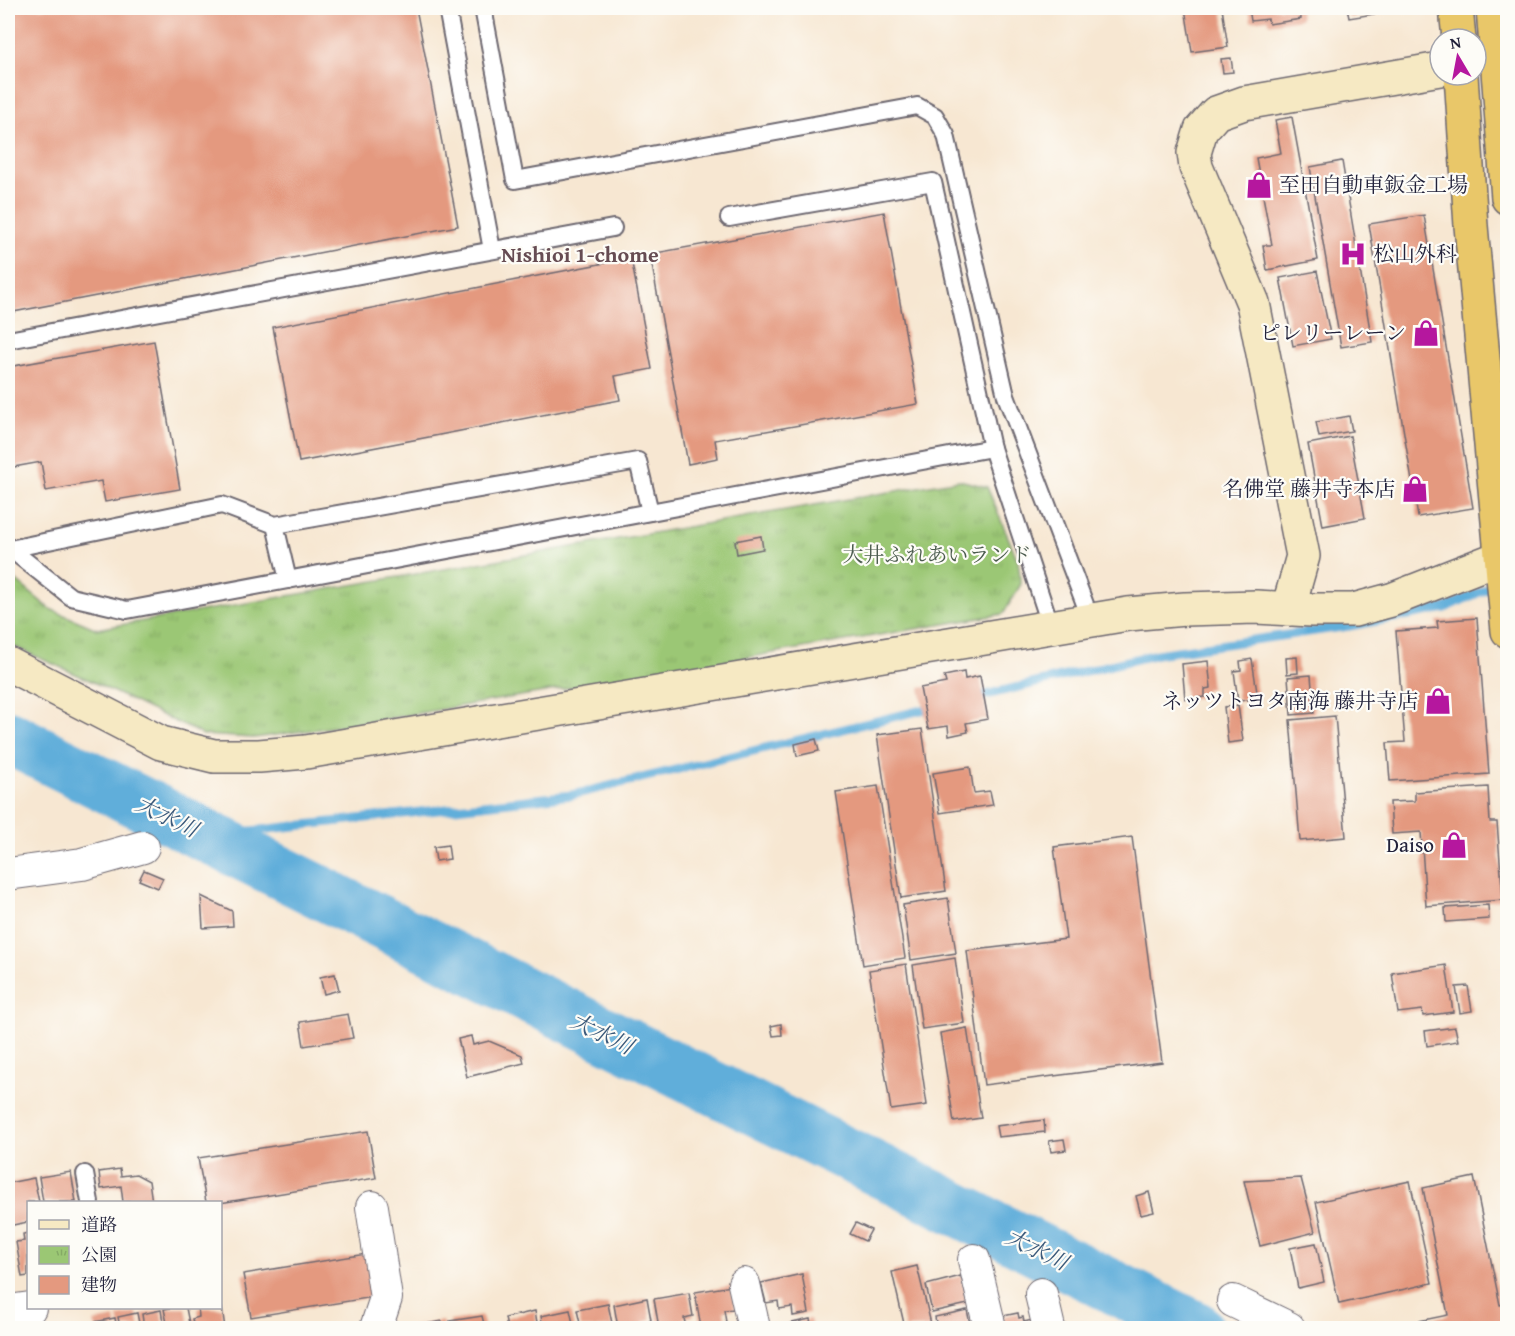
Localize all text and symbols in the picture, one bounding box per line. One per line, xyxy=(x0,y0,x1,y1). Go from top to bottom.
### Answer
north arrow xyxy=(1428,27,1488,87)
text: N xyxy=(1448,29,1463,55)
place label: 至田自動車鈑金工場 xyxy=(1279,169,1468,200)
shop icon: 至田自動車鈑金工場 xyxy=(1244,170,1274,200)
district label: Nishioi 1-chome xyxy=(501,238,659,270)
place label: 松山外科 xyxy=(1373,238,1457,269)
hospital icon: 松山外科 xyxy=(1338,239,1368,269)
place label: ピレリーレーン xyxy=(1260,317,1406,348)
shop icon: ピレリーレーン xyxy=(1411,318,1441,348)
place label: 名佛堂 藤井寺本店 xyxy=(1222,473,1395,504)
shop icon: 名佛堂 藤井寺本店 xyxy=(1400,474,1430,504)
park label: 大井ふれあいランド xyxy=(843,539,1032,570)
place label: ネッツトヨタ南海 藤井寺店 xyxy=(1161,685,1418,716)
shop icon: ネッツトヨタ南海 藤井寺店 xyxy=(1423,686,1453,716)
water label: 大水川 xyxy=(130,787,205,846)
place label: Daiso xyxy=(1386,829,1434,860)
shop icon: Daiso xyxy=(1439,830,1469,860)
water label: 大水川 xyxy=(565,1004,640,1063)
legend xyxy=(27,1201,222,1309)
text: 道路 xyxy=(81,1211,117,1238)
water label: 大水川 xyxy=(1000,1220,1075,1279)
text: 公園 xyxy=(81,1241,117,1268)
text: 建物 xyxy=(81,1271,117,1298)

